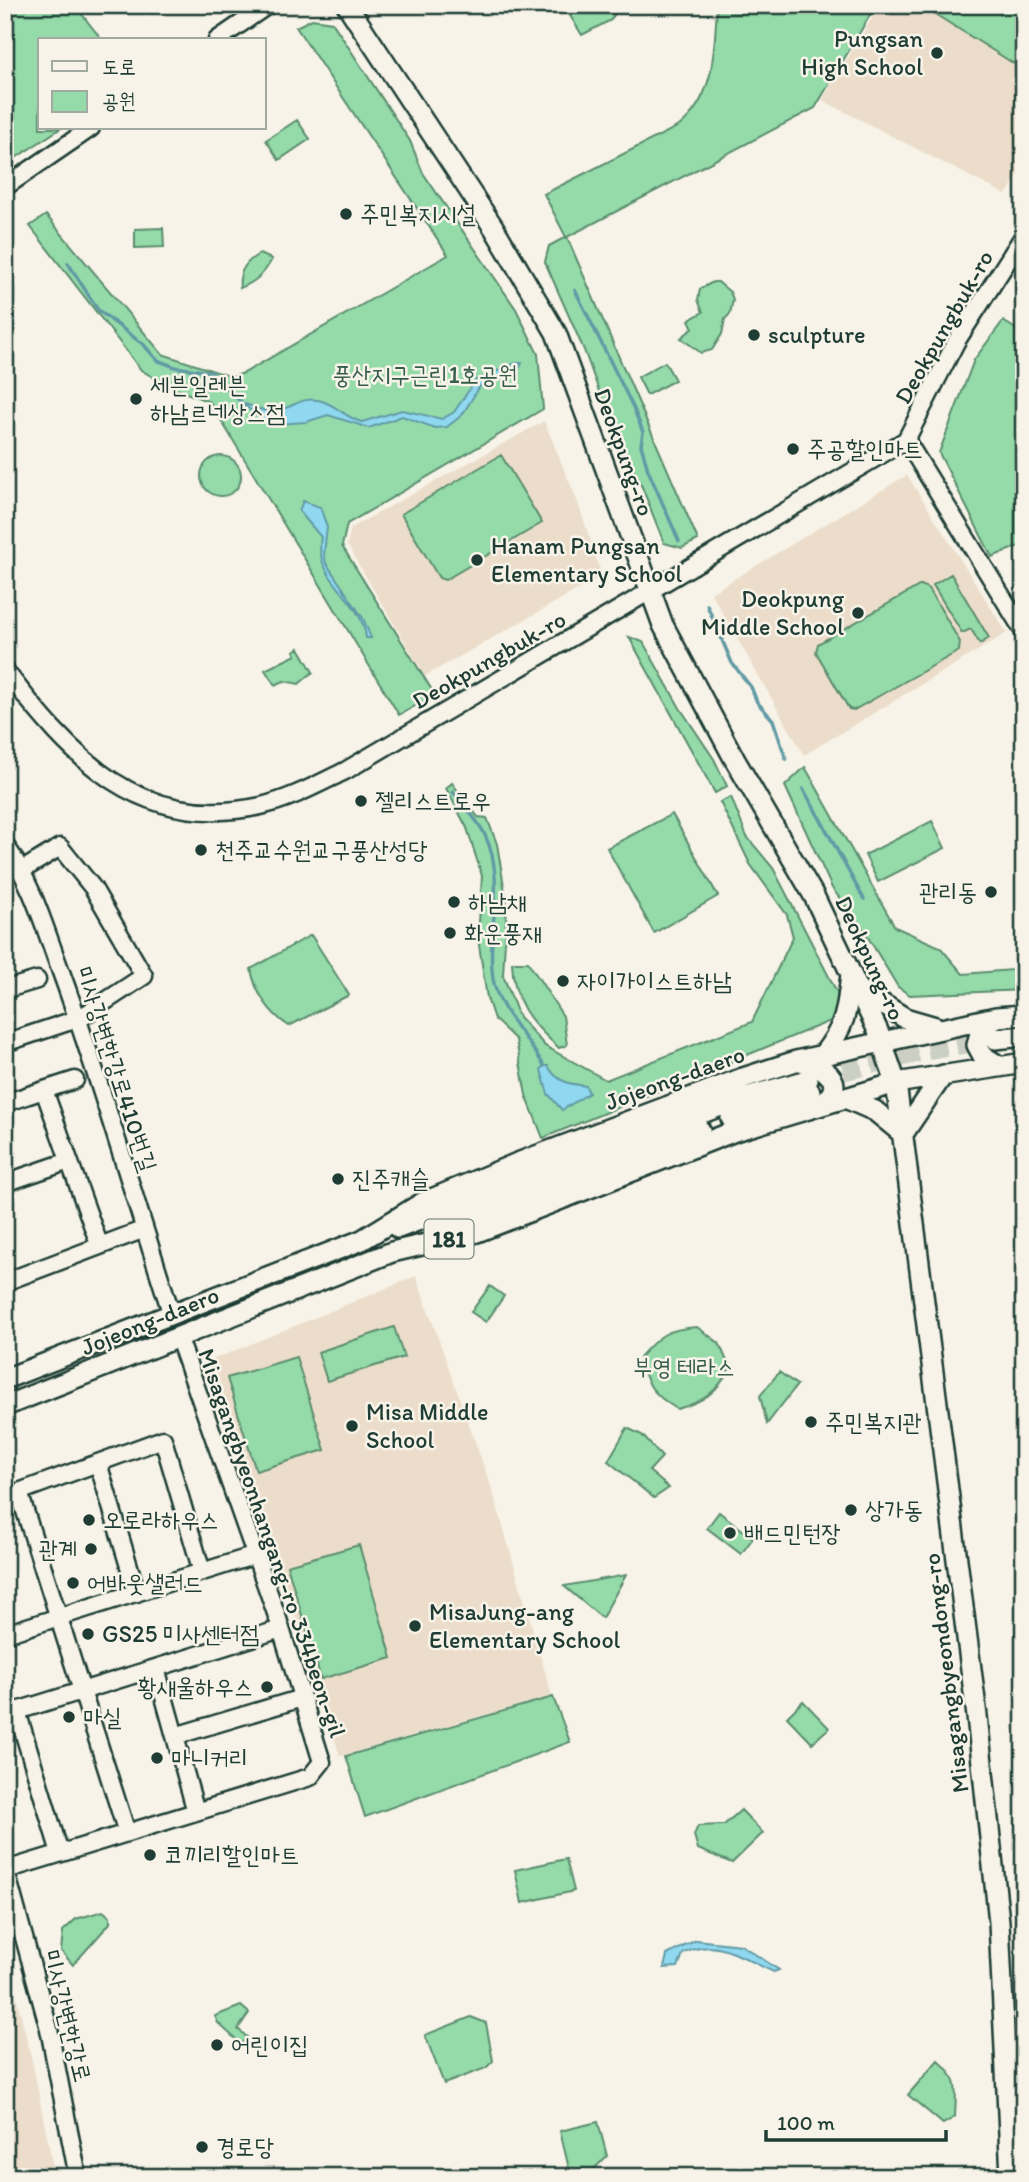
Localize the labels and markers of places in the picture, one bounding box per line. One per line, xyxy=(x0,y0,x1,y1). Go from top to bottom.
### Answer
place label: Pungsan High School xyxy=(801,24,923,81)
marker: Pungsan High School xyxy=(929,45,945,61)
place label: 주민복지시설 xyxy=(360,199,476,228)
marker: 주민복지시설 xyxy=(338,206,354,222)
place label: sculpture xyxy=(768,320,866,349)
marker: sculpture xyxy=(746,327,762,343)
place label: 세븐일레븐 하남르네상스점 xyxy=(150,370,285,427)
marker: 세븐일레븐 하남르네상스점 xyxy=(128,391,144,407)
place label: 주공할인마트 xyxy=(807,434,923,463)
marker: 주공할인마트 xyxy=(785,441,801,457)
place label: Hanam Pungsan Elementary School xyxy=(491,531,683,588)
marker: Hanam Pungsan Elementary School xyxy=(469,552,485,568)
place label: Deokpung Middle School xyxy=(701,584,845,641)
marker: Deokpung Middle School xyxy=(850,605,866,621)
place label: 젤리스트로우 xyxy=(375,786,491,815)
marker: 젤리스트로우 xyxy=(353,793,369,809)
place label: 천주교수원교구풍산성당 xyxy=(215,835,427,864)
marker: 천주교수원교구풍산성당 xyxy=(193,842,209,858)
place label: 관리동 xyxy=(919,877,977,906)
marker: 관리동 xyxy=(983,884,999,900)
place label: 하남채 xyxy=(468,887,526,916)
marker: 하남채 xyxy=(446,894,462,910)
place label: 화운풍재 xyxy=(464,918,541,947)
marker: 화운풍재 xyxy=(442,925,458,941)
place label: 자이가이스트하남 xyxy=(577,966,732,995)
marker: 자이가이스트하남 xyxy=(555,973,571,989)
place label: 진주캐슬 xyxy=(352,1164,429,1193)
marker: 진주캐슬 xyxy=(330,1171,346,1187)
place label: Misa Middle School xyxy=(366,1397,489,1454)
place label: 주민복지관 xyxy=(825,1407,922,1436)
marker: 주민복지관 xyxy=(803,1414,819,1430)
marker: Misa Middle School xyxy=(344,1418,360,1434)
place label: 상가동 xyxy=(865,1495,923,1524)
marker: 상가동 xyxy=(843,1502,859,1518)
place label: 오로라하우스 xyxy=(103,1505,219,1534)
marker: 오로라하우스 xyxy=(81,1512,97,1528)
place label: 배드민턴장 xyxy=(744,1518,841,1547)
marker: 배드민턴장 xyxy=(722,1525,738,1541)
place label: 관계 xyxy=(38,1534,77,1563)
marker: 관계 xyxy=(83,1541,99,1557)
place label: 어바웃샐러드 xyxy=(87,1568,203,1597)
marker: 어바웃샐러드 xyxy=(65,1575,81,1591)
place label: MisaJung-ang Elementary School xyxy=(429,1597,621,1654)
marker: MisaJung-ang Elementary School xyxy=(407,1618,423,1634)
place label: GS25 미사센터점 xyxy=(102,1619,259,1648)
marker: GS25 미사센터점 xyxy=(80,1626,96,1642)
place label: 황새울하우스 xyxy=(137,1672,253,1701)
marker: 황새울하우스 xyxy=(259,1679,275,1695)
place label: 마실 xyxy=(83,1702,122,1731)
marker: 마실 xyxy=(61,1709,77,1725)
place label: 마니커리 xyxy=(171,1743,248,1772)
marker: 마니커리 xyxy=(149,1750,165,1766)
place label: 코끼리할인마트 xyxy=(164,1840,299,1869)
marker: 코끼리할인마트 xyxy=(142,1847,158,1863)
place label: 어린이집 xyxy=(231,2030,308,2059)
marker: 어린이집 xyxy=(209,2037,225,2053)
place label: 경로당 xyxy=(216,2132,274,2161)
marker: 경로당 xyxy=(194,2139,210,2155)

